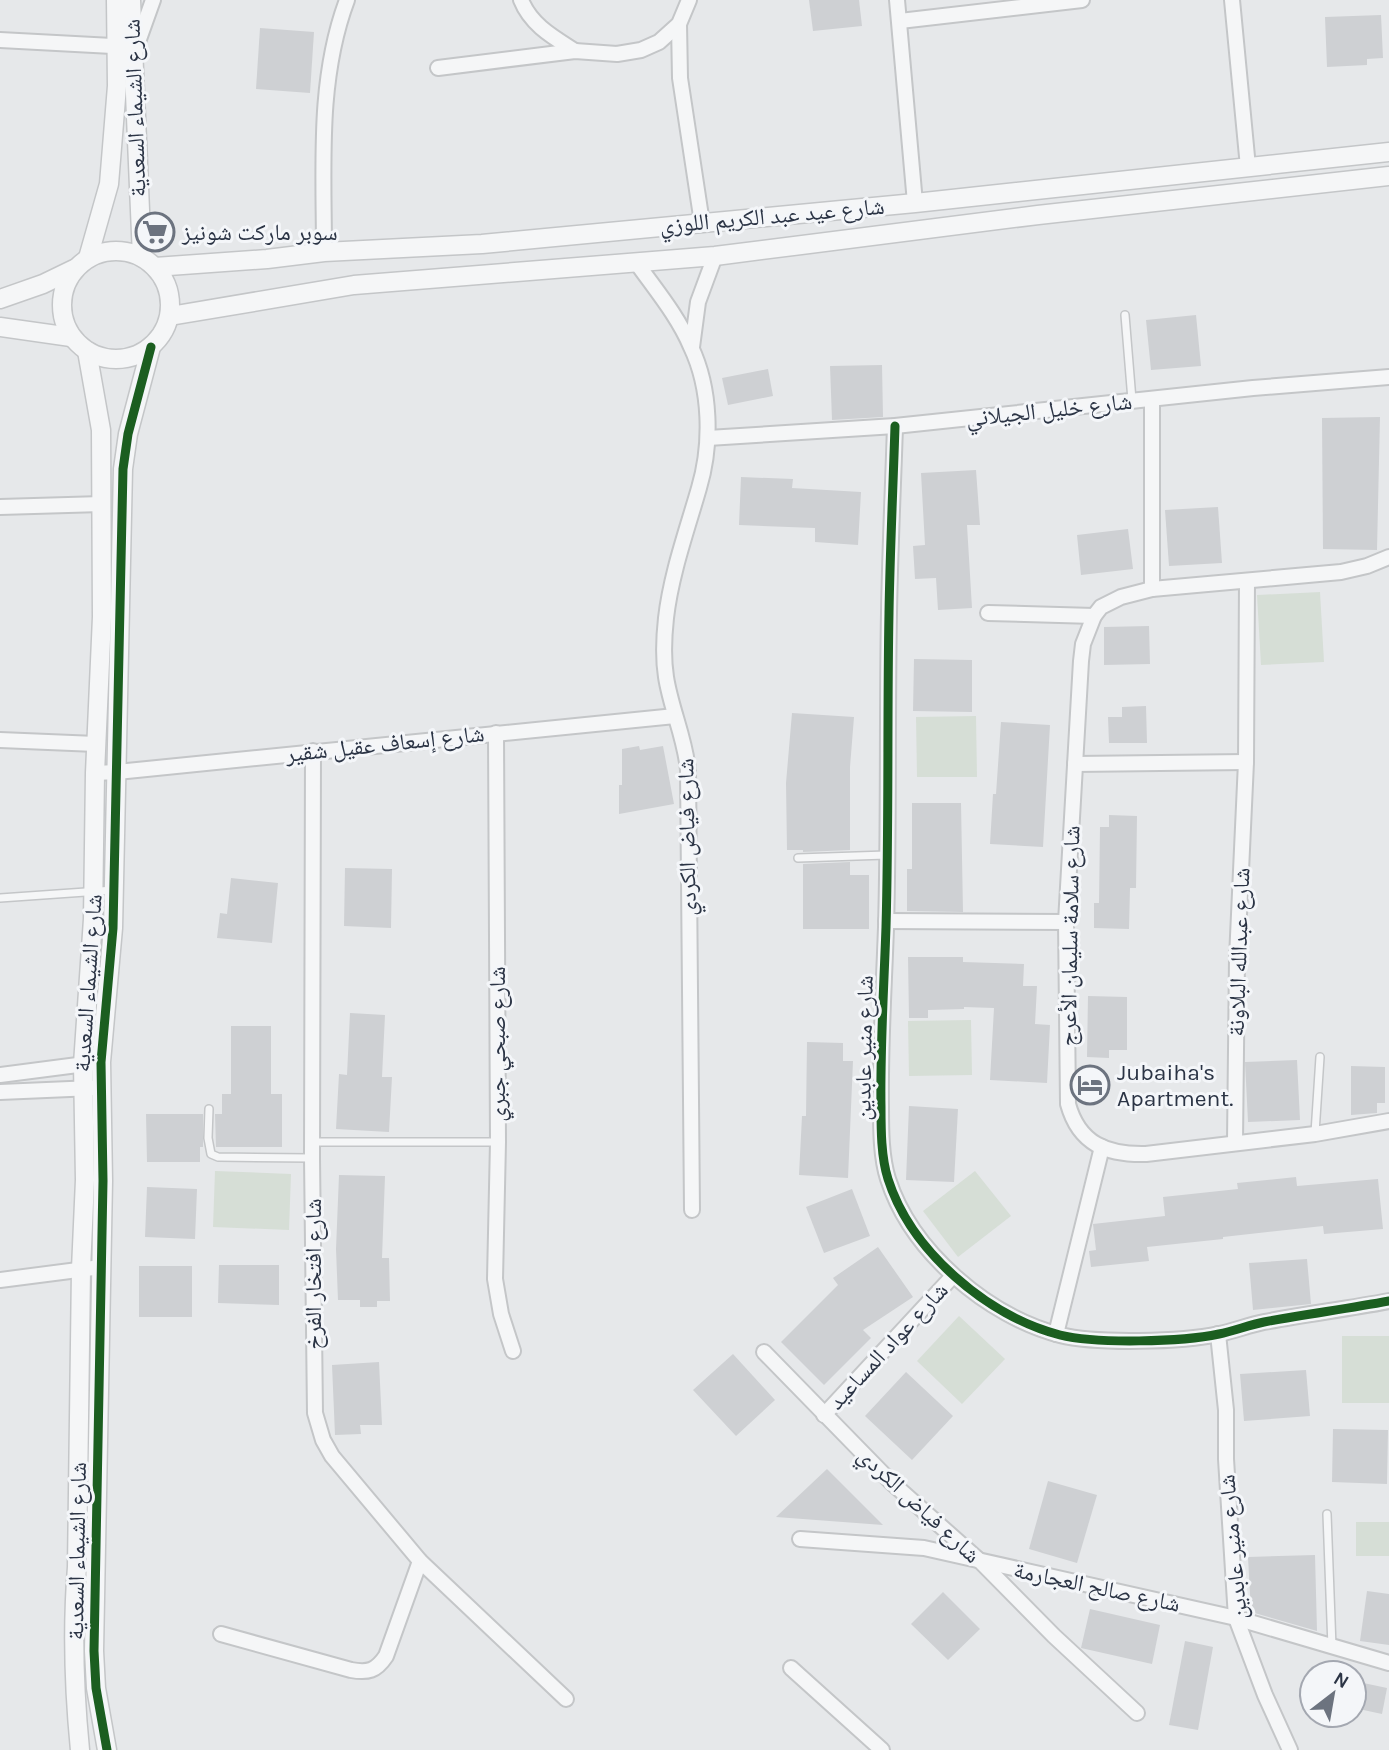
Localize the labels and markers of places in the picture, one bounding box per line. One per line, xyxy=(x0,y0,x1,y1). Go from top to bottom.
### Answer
supermarket icon: سوبر ماركت شونيز xyxy=(134,211,176,253)
place label: سوبر ماركت شونيز xyxy=(181,219,338,246)
place label: Jubaiha's Apartment. xyxy=(1117,1059,1233,1112)
hotel icon: Jubaiha's Apartment. xyxy=(1069,1064,1111,1106)

